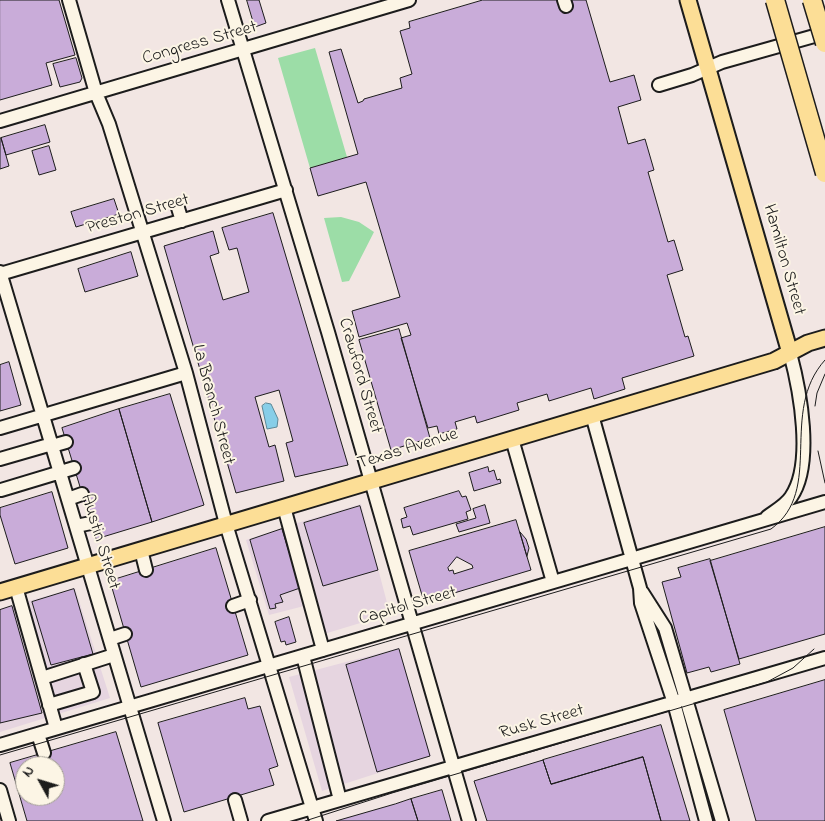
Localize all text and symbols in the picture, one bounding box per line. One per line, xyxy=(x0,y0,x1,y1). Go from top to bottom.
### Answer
street label: Congress Street xyxy=(140,17,260,71)
street label: Preston Street xyxy=(84,190,192,240)
street label: Hamilton Street xyxy=(757,202,809,318)
street label: Crawford Street xyxy=(332,316,386,436)
street label: La Branch Street xyxy=(186,343,238,467)
street label: Texas Avenue xyxy=(355,425,461,475)
street label: Austin Street xyxy=(74,492,124,592)
street label: Capitol Street xyxy=(357,583,459,631)
street label: Rusk Street xyxy=(497,701,587,745)
north arrow xyxy=(15,756,65,806)
text: N xyxy=(18,762,40,782)

